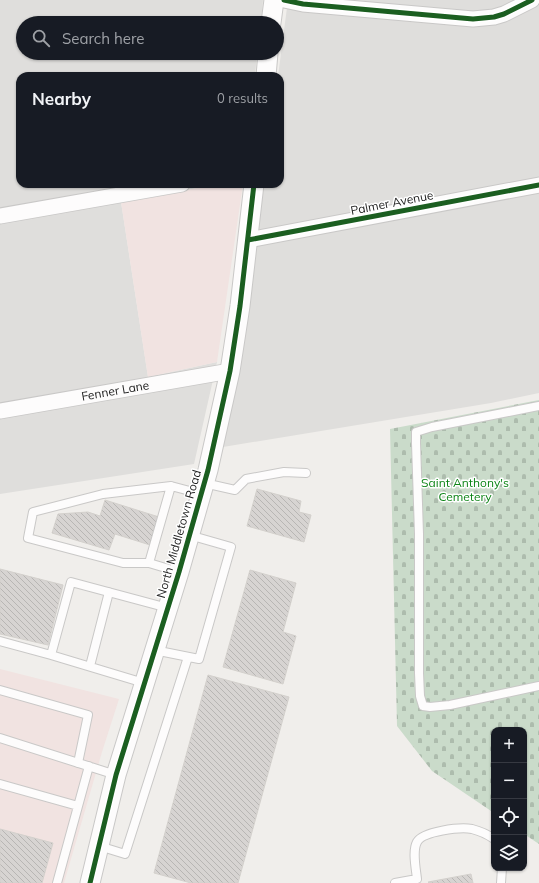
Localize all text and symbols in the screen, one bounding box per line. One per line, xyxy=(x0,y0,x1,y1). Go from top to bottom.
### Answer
search box xyxy=(16,16,284,60)
icon: search xyxy=(30,27,52,49)
text: Search here xyxy=(62,29,144,48)
text: Nearby xyxy=(32,88,91,109)
text: 0 results xyxy=(217,90,268,106)
street label: Palmer Avenue xyxy=(349,187,435,218)
street label: Fenner Lane xyxy=(80,377,150,404)
street label: North Middletown Road xyxy=(153,468,204,600)
park label: Saint Anthony's Cemetery xyxy=(421,475,509,504)
map controls xyxy=(491,727,527,871)
button: + xyxy=(491,727,527,763)
button: − xyxy=(491,763,527,799)
button: locate xyxy=(491,799,527,835)
button: layers xyxy=(491,835,527,871)

